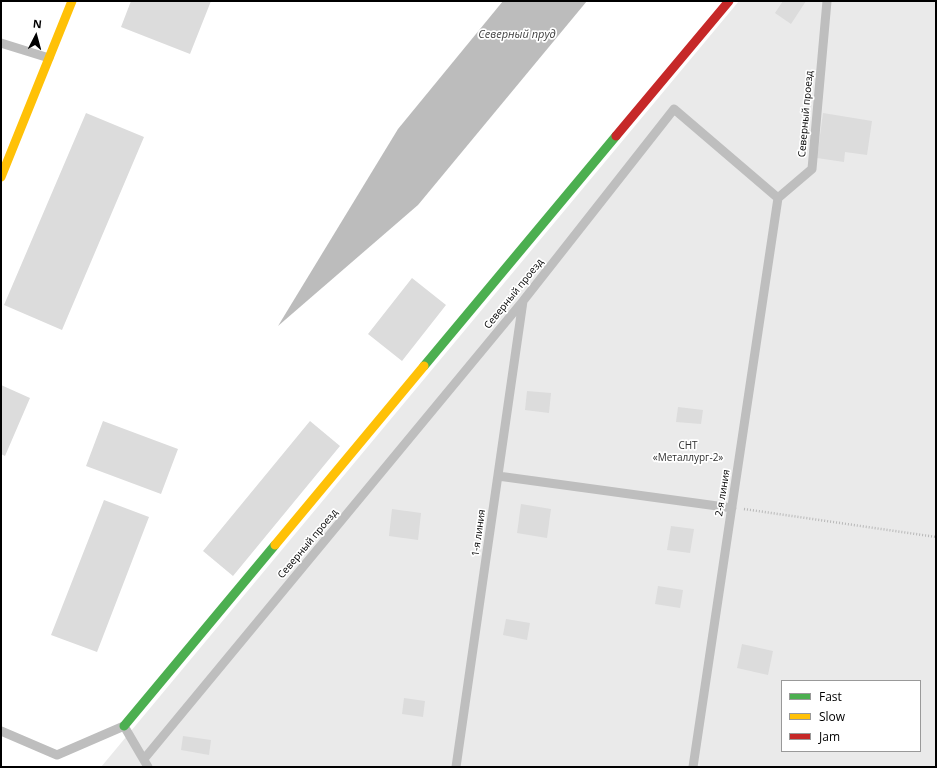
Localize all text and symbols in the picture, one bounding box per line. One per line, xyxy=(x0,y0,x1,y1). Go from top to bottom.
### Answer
north arrow xyxy=(16,16,56,56)
text: N xyxy=(32,16,43,31)
water label: Северный пруд xyxy=(478,28,556,42)
street label: Северный проезд xyxy=(796,70,816,158)
street label: Северный проезд xyxy=(482,256,546,332)
park label: СНТ «Металлург-2» xyxy=(653,440,723,464)
street label: 2-я линия xyxy=(713,469,733,517)
street label: Северный проезд xyxy=(275,507,341,581)
street label: 1-я линия xyxy=(470,509,488,557)
legend xyxy=(781,680,921,752)
text: Fast xyxy=(819,688,842,705)
text: Slow xyxy=(819,708,845,725)
text: Jam xyxy=(819,728,840,745)

